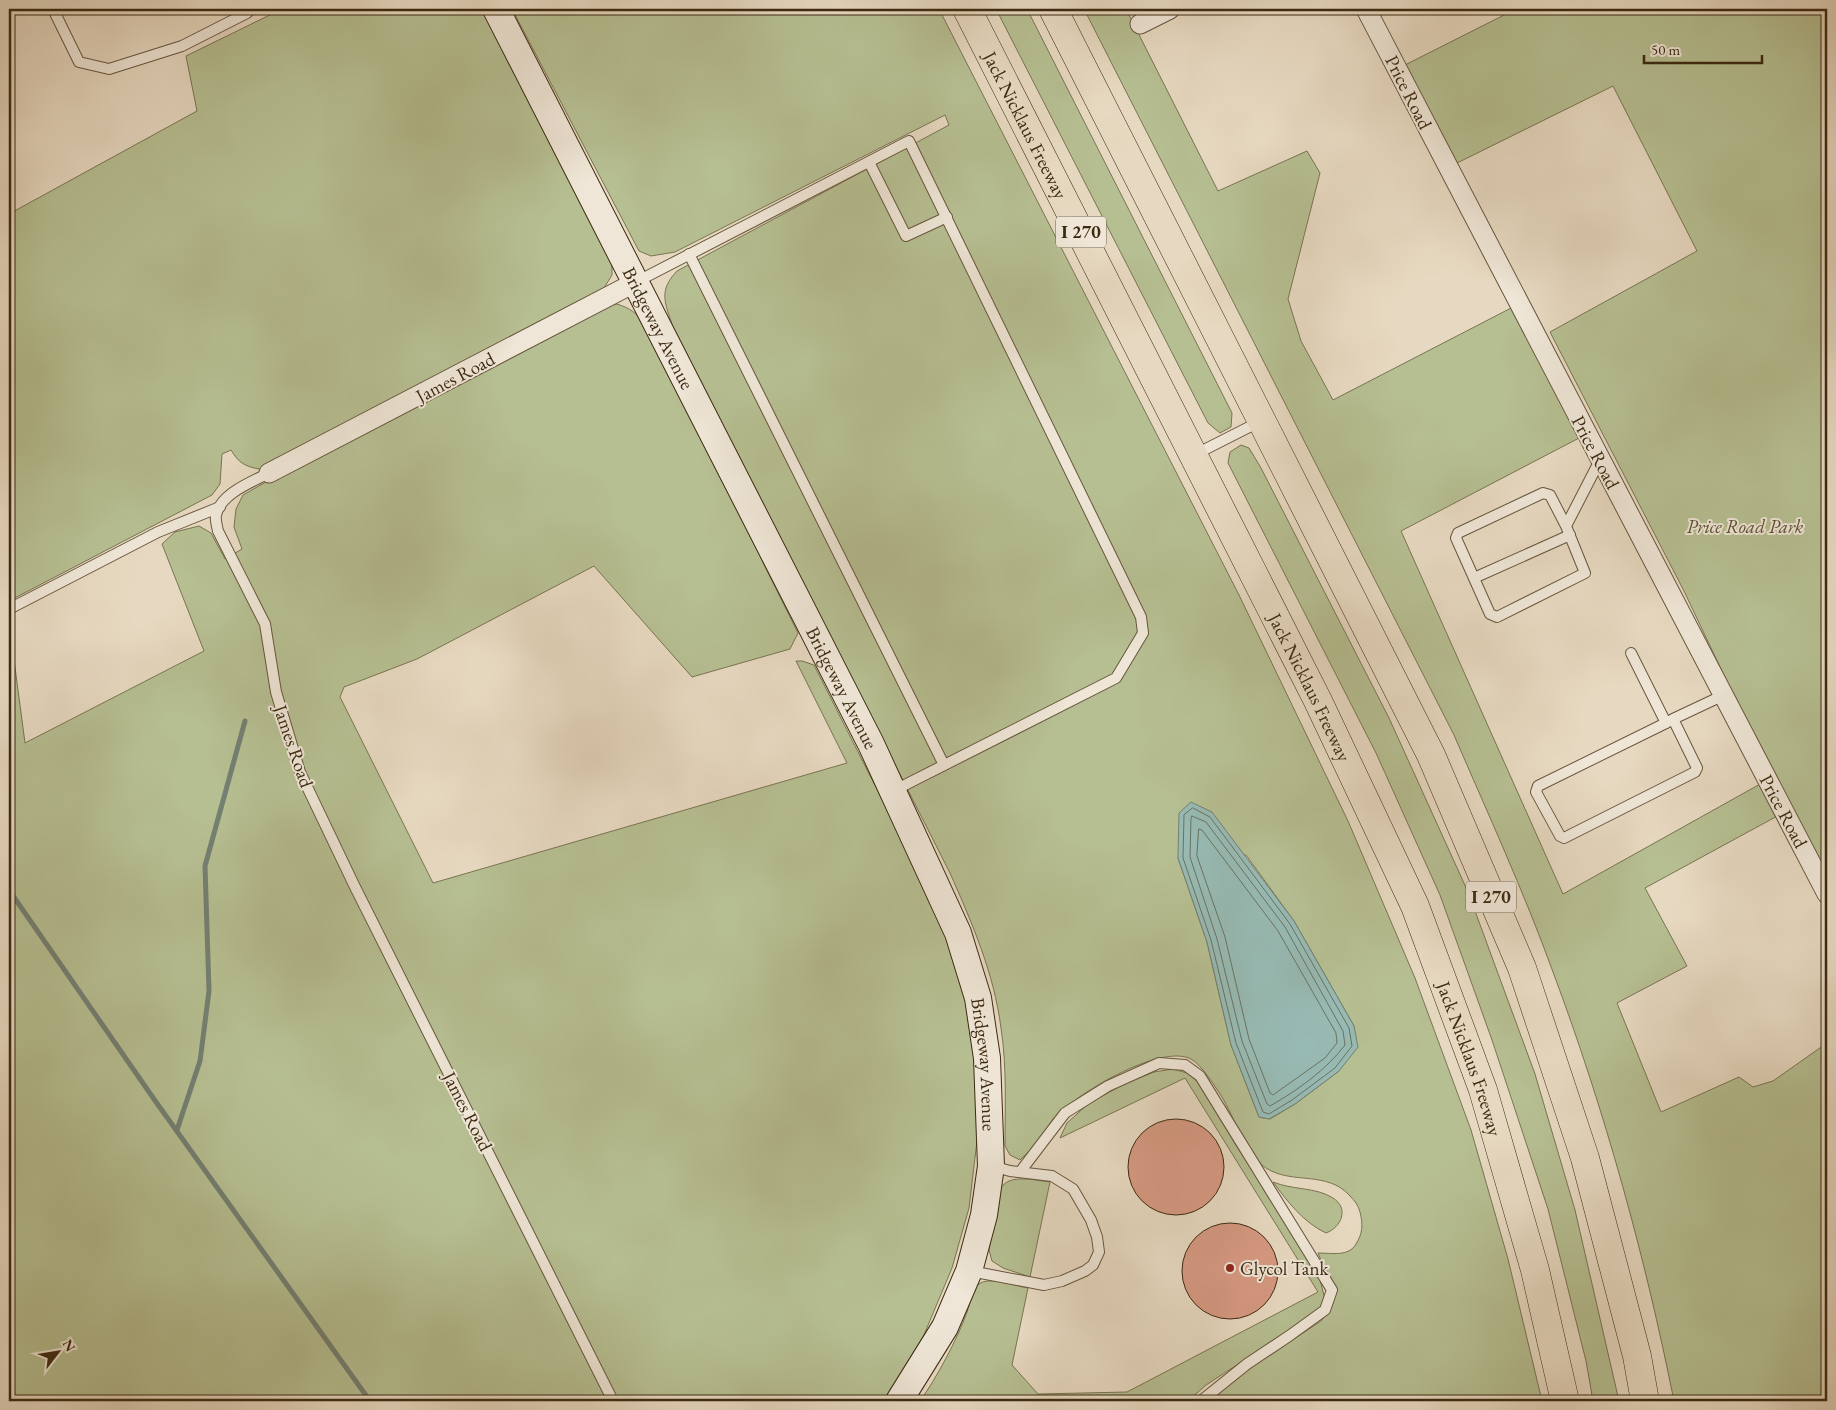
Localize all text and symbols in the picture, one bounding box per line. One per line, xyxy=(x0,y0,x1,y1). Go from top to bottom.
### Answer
scale bar xyxy=(1644,32,1761,64)
text: 50 m xyxy=(1651,40,1680,59)
street label: Jack Nicklaus Freeway xyxy=(977,45,1074,204)
street label: Price Road xyxy=(1379,51,1438,134)
road number: I 270 xyxy=(1056,216,1106,248)
street label: Bridgeway Avenue xyxy=(617,263,700,394)
street label: James Road xyxy=(410,346,499,410)
street label: Price Road xyxy=(1566,411,1626,494)
park label: Price Road Park xyxy=(1686,514,1804,539)
street label: Jack Nicklaus Freeway xyxy=(1262,607,1357,766)
street label: Bridgeway Avenue xyxy=(800,622,884,753)
street label: James Road xyxy=(267,700,319,791)
street label: Price Road xyxy=(1754,770,1814,853)
road number: I 270 xyxy=(1466,882,1516,912)
street label: Jack Nicklaus Freeway xyxy=(1430,976,1508,1140)
street label: Bridgeway Avenue xyxy=(965,996,1002,1132)
street label: James Road xyxy=(436,1065,498,1156)
place label: Glycol Tank xyxy=(1240,1256,1329,1281)
marker: Glycol Tank xyxy=(1224,1262,1236,1274)
north arrow xyxy=(32,1328,82,1378)
text: N xyxy=(59,1336,80,1355)

